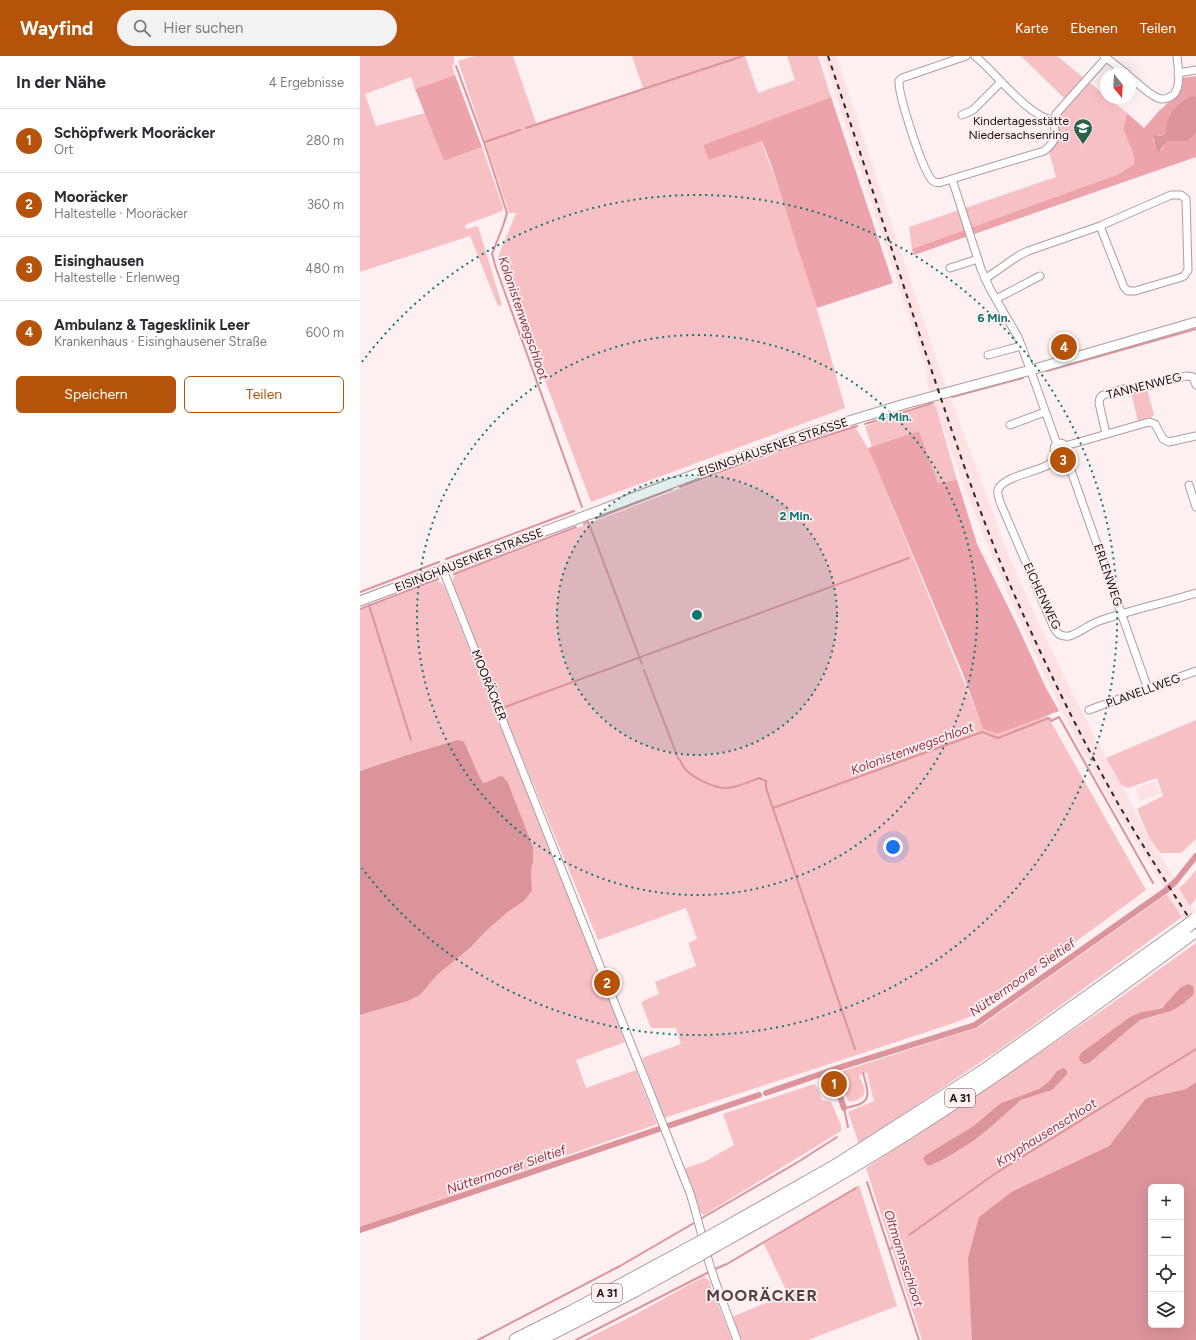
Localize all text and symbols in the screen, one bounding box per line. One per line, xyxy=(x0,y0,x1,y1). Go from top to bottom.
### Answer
search box xyxy=(117,10,397,46)
text: Wayfind xyxy=(20,17,93,40)
icon: search xyxy=(131,17,153,39)
text: Hier suchen xyxy=(163,19,243,37)
text: Karte xyxy=(1015,20,1048,37)
text: Ebenen xyxy=(1070,20,1118,37)
text: Teilen xyxy=(1140,20,1176,37)
north arrow xyxy=(1100,68,1136,104)
text: In der Nähe xyxy=(16,72,106,92)
text: 4 Ergebnisse xyxy=(269,75,344,90)
place label: Kindertagesstätte Niedersachsenring xyxy=(968,114,1069,142)
school or university icon: Kindertagesstätte Niedersachsenring xyxy=(1072,117,1094,145)
text: Schöpfwerk Mooräcker xyxy=(54,124,215,142)
text: 1 xyxy=(26,133,32,148)
text: 280 m xyxy=(306,133,344,148)
text: Ort xyxy=(54,142,73,157)
text: Mooräcker xyxy=(54,188,128,206)
text: 2 xyxy=(25,197,33,212)
text: 360 m xyxy=(307,197,344,212)
text: Haltestelle · Mooräcker xyxy=(54,206,188,221)
text: Eisinghausen xyxy=(54,252,144,270)
water label: Kolonistenwegschloot xyxy=(495,254,552,383)
text: 3 xyxy=(25,261,33,276)
text: 480 m xyxy=(305,261,344,276)
text: Haltestelle · Erlenweg xyxy=(54,270,180,285)
text: 6 Min. xyxy=(977,311,1011,325)
text: Ambulanz & Tagesklinik Leer xyxy=(54,316,250,334)
text: 4 xyxy=(25,325,33,340)
text: 600 m xyxy=(306,325,344,340)
pin: 4 xyxy=(1051,332,1077,362)
text: Krankenhaus · Eisinghausener Straße xyxy=(54,334,267,349)
street label: TANNENWEG xyxy=(1105,370,1183,402)
button: Speichern xyxy=(16,376,176,413)
button: Teilen xyxy=(184,376,344,413)
text: 4 Min. xyxy=(878,410,912,424)
street label: EISINGHAUSENER STRASSE xyxy=(696,415,850,479)
pin: 3 xyxy=(1050,445,1076,475)
text: 2 Min. xyxy=(779,509,813,523)
street label: EISINGHAUSENER STRASSE xyxy=(393,525,545,595)
street label: ERLENWEG xyxy=(1091,542,1125,608)
street label: EICHENWEG xyxy=(1020,560,1064,632)
centre of rings xyxy=(690,608,704,622)
street label: MOORÄCKER xyxy=(468,648,510,722)
street label: PLANELLWEG xyxy=(1104,671,1182,711)
water label: Kolonistenwegschloot xyxy=(849,719,977,778)
your location xyxy=(883,837,903,857)
water label: Nüttermoorer Sieltief xyxy=(967,935,1079,1019)
pin: 2 xyxy=(594,968,620,998)
pin: 1 xyxy=(821,1069,847,1099)
road number: A 31 xyxy=(945,1089,975,1107)
water label: Knyphausenschloot xyxy=(993,1095,1100,1169)
water label: Nüttermoorer Sieltief xyxy=(445,1142,569,1197)
map controls xyxy=(1148,1184,1184,1328)
button: + xyxy=(1148,1184,1184,1220)
water label: Oltmannsschloot xyxy=(881,1208,927,1309)
button: − xyxy=(1148,1220,1184,1256)
button: locate xyxy=(1148,1256,1184,1292)
road number: A 31 xyxy=(592,1284,622,1302)
district label: MOORÄCKER xyxy=(706,1286,818,1305)
button: layers xyxy=(1148,1292,1184,1328)

